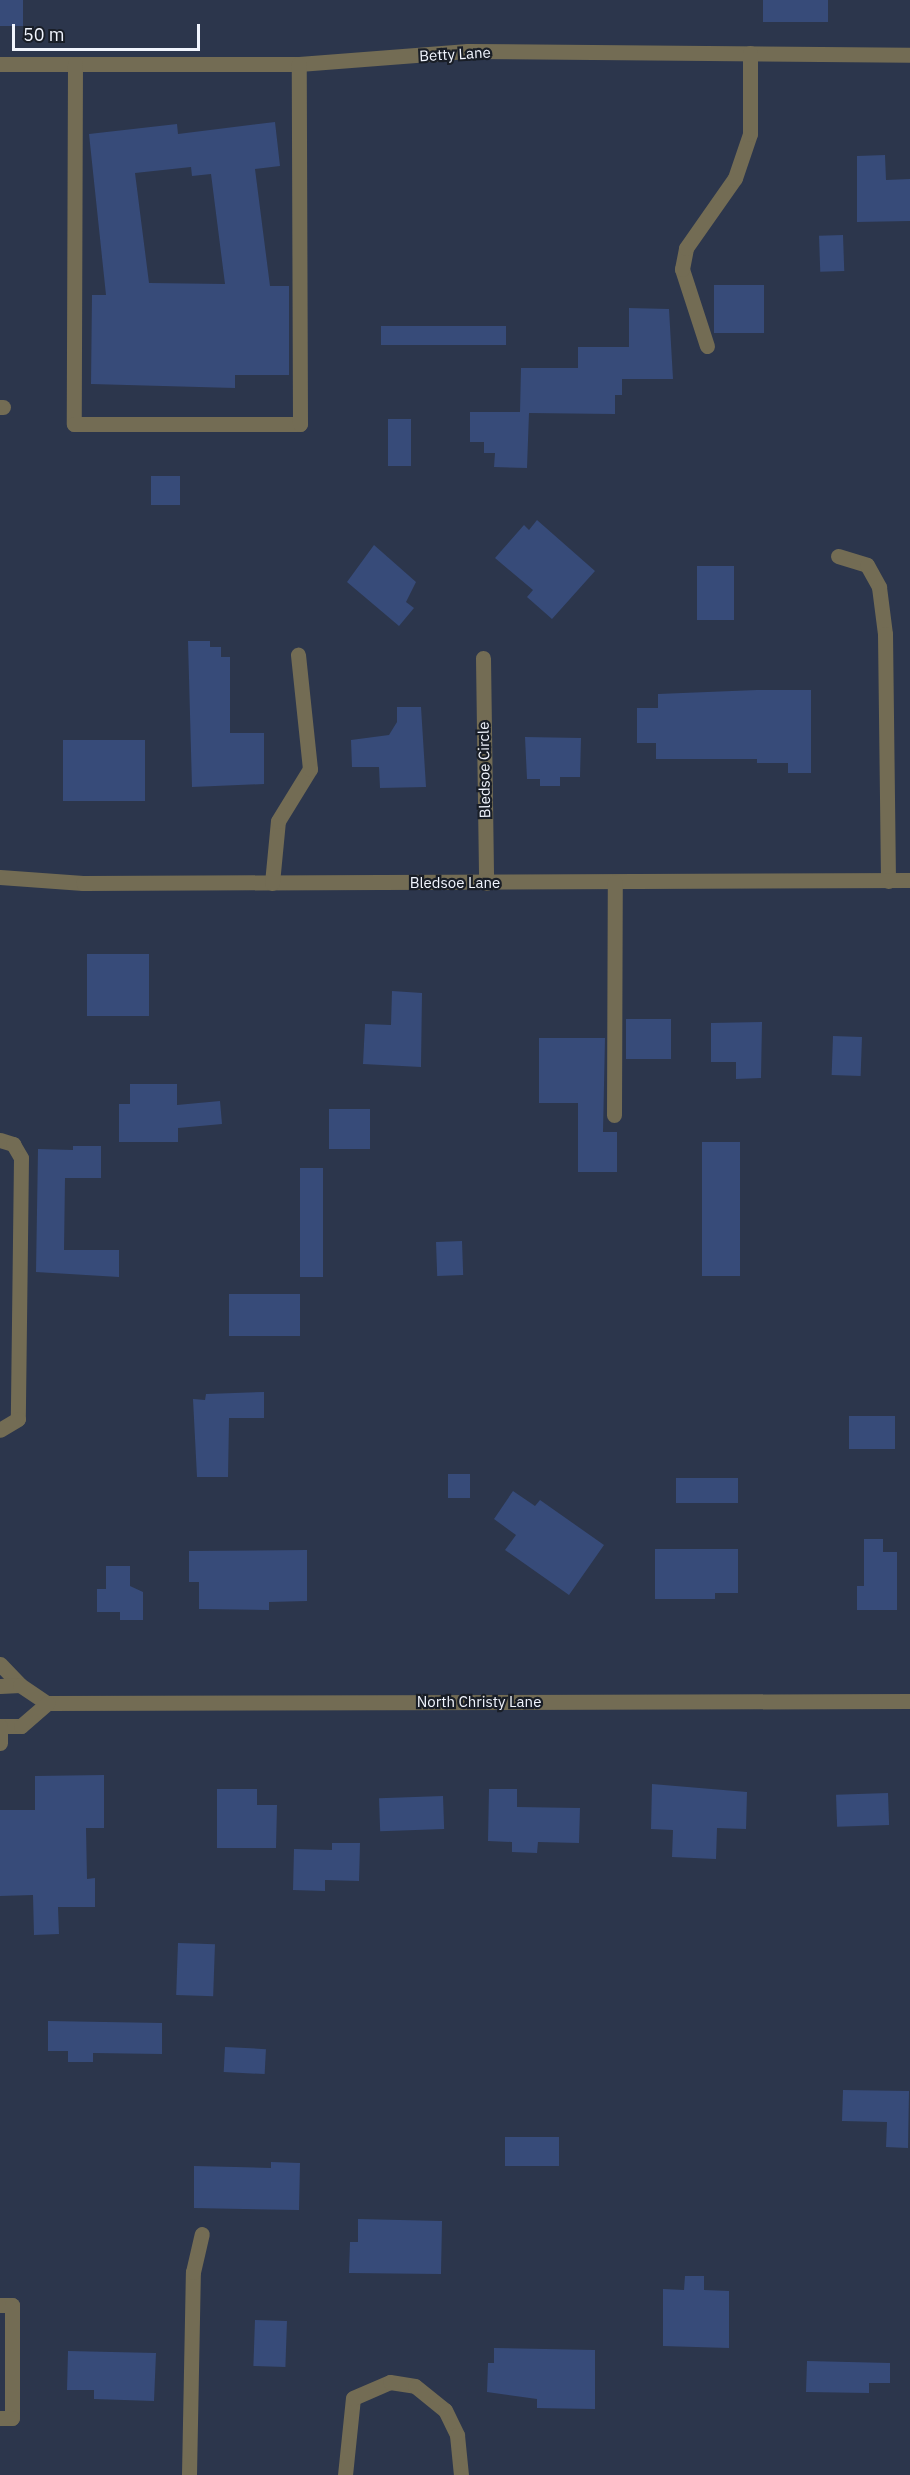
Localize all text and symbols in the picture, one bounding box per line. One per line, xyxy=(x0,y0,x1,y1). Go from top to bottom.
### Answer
scale bar xyxy=(15,12,202,50)
text: 50 m xyxy=(23,23,65,46)
street label: Betty Lane xyxy=(419,43,491,65)
street label: Bledsoe Circle xyxy=(474,722,494,818)
street label: Bledsoe Lane xyxy=(410,874,500,892)
street label: North Christy Lane xyxy=(417,1693,541,1711)

